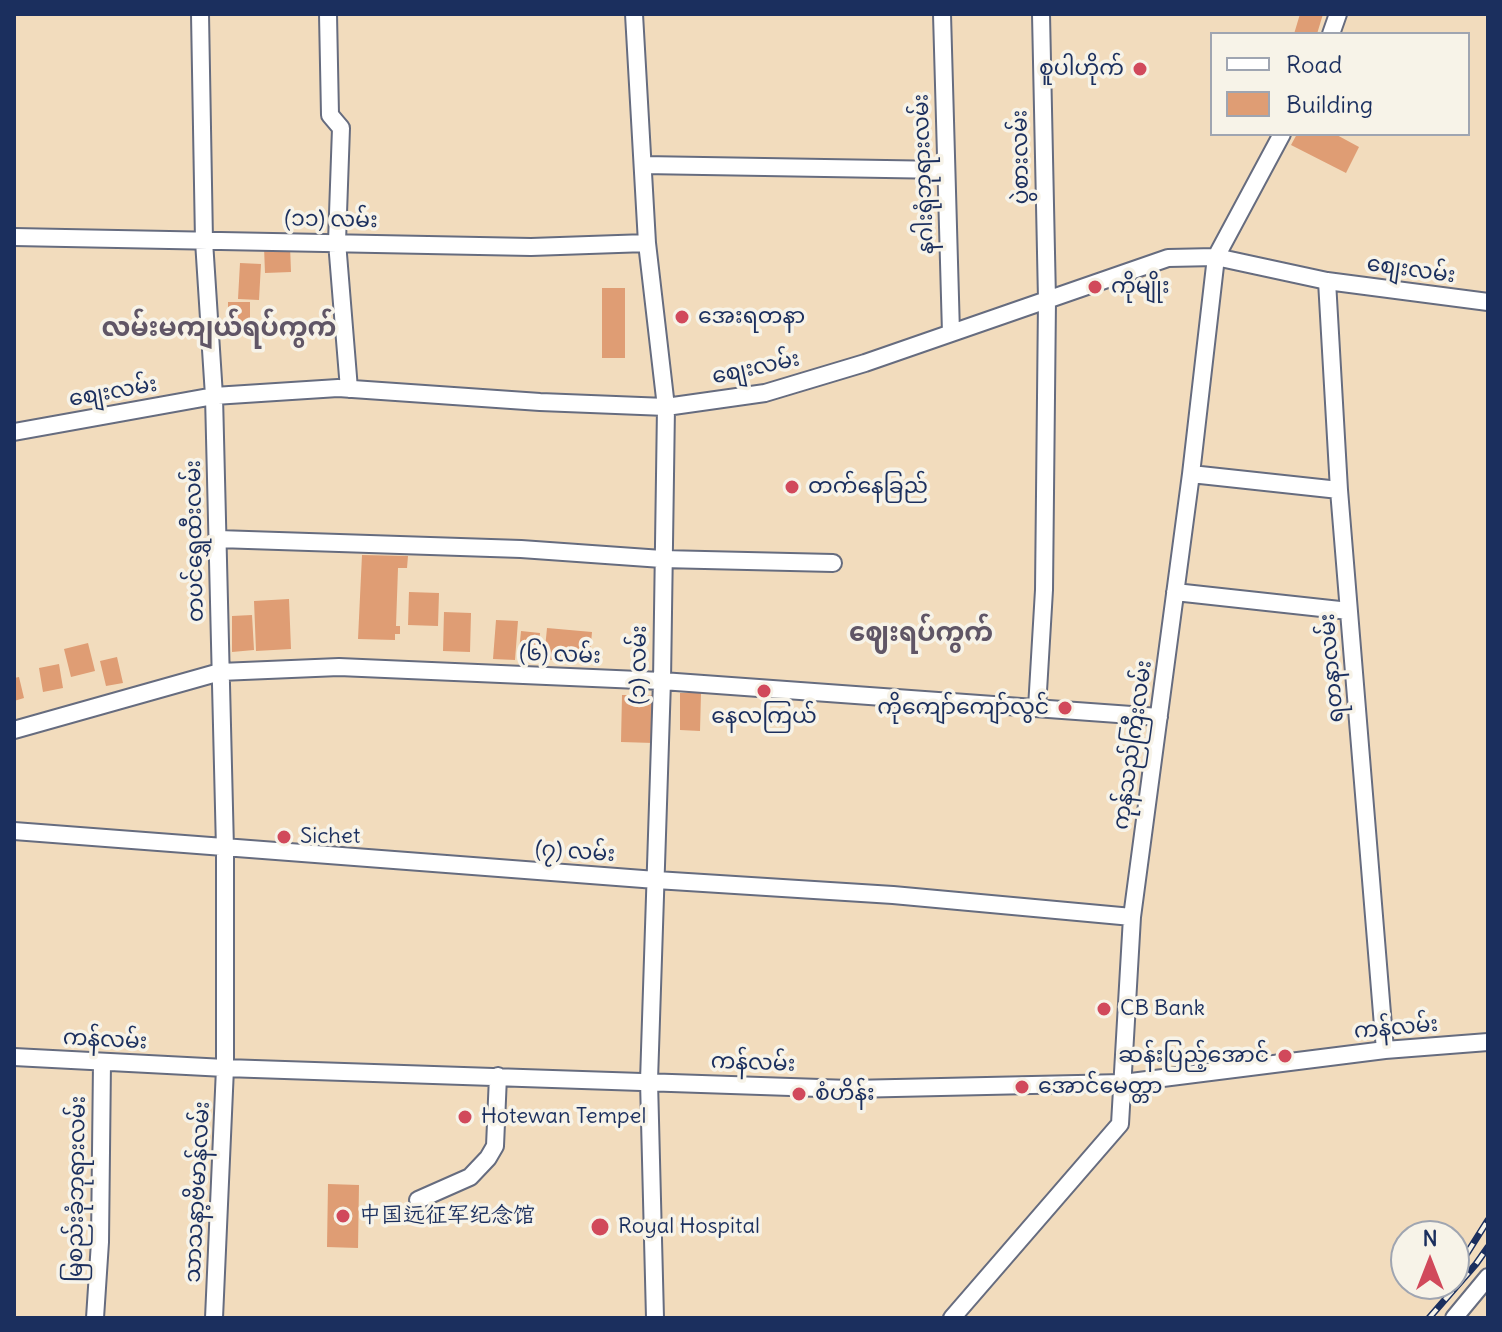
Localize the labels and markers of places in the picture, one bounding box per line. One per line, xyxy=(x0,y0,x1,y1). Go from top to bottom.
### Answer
place label: စူပါဟိုက် xyxy=(1039,56,1124,82)
marker: စူပါဟိုက် xyxy=(1131,60,1149,78)
place label: ကိုမျိုး xyxy=(1111,274,1170,300)
marker: ကိုမျိုး xyxy=(1086,278,1104,296)
place label: အေးရတနာ xyxy=(698,304,805,330)
marker: အေးရတနာ xyxy=(673,308,691,326)
place label: တက်နေခြည် xyxy=(808,474,928,500)
marker: တက်နေခြည် xyxy=(783,478,801,496)
marker: နေလကြယ် xyxy=(755,682,773,700)
place label: ကိုကျော်ကျော်လွင် xyxy=(877,695,1049,721)
marker: ကိုကျော်ကျော်လွင် xyxy=(1056,699,1074,717)
place label: နေလကြယ် xyxy=(711,704,817,730)
place label: Sichet xyxy=(300,824,360,850)
marker: Sichet xyxy=(275,828,293,846)
place label: CB Bank xyxy=(1120,996,1205,1022)
marker: CB Bank xyxy=(1095,1000,1113,1018)
place label: ဆန်းပြည့်အောင် xyxy=(1118,1043,1269,1069)
marker: ဆန်းပြည့်အောင် xyxy=(1276,1047,1294,1065)
place label: အောင်မေတ္တာ xyxy=(1038,1074,1163,1100)
marker: အောင်မေတ္တာ xyxy=(1013,1078,1031,1096)
place label: စံဟိန်း xyxy=(815,1081,875,1107)
marker: စံဟိန်း xyxy=(790,1085,808,1103)
place label: Hotewan Tempel xyxy=(481,1104,646,1130)
marker: Hotewan Tempel xyxy=(456,1108,474,1126)
place label: 中国远征军纪念馆 xyxy=(359,1203,535,1229)
marker: 中国远征军纪念馆 xyxy=(334,1207,352,1225)
place label: Royal Hospital xyxy=(618,1214,760,1240)
marker: Royal Hospital xyxy=(589,1216,611,1238)

